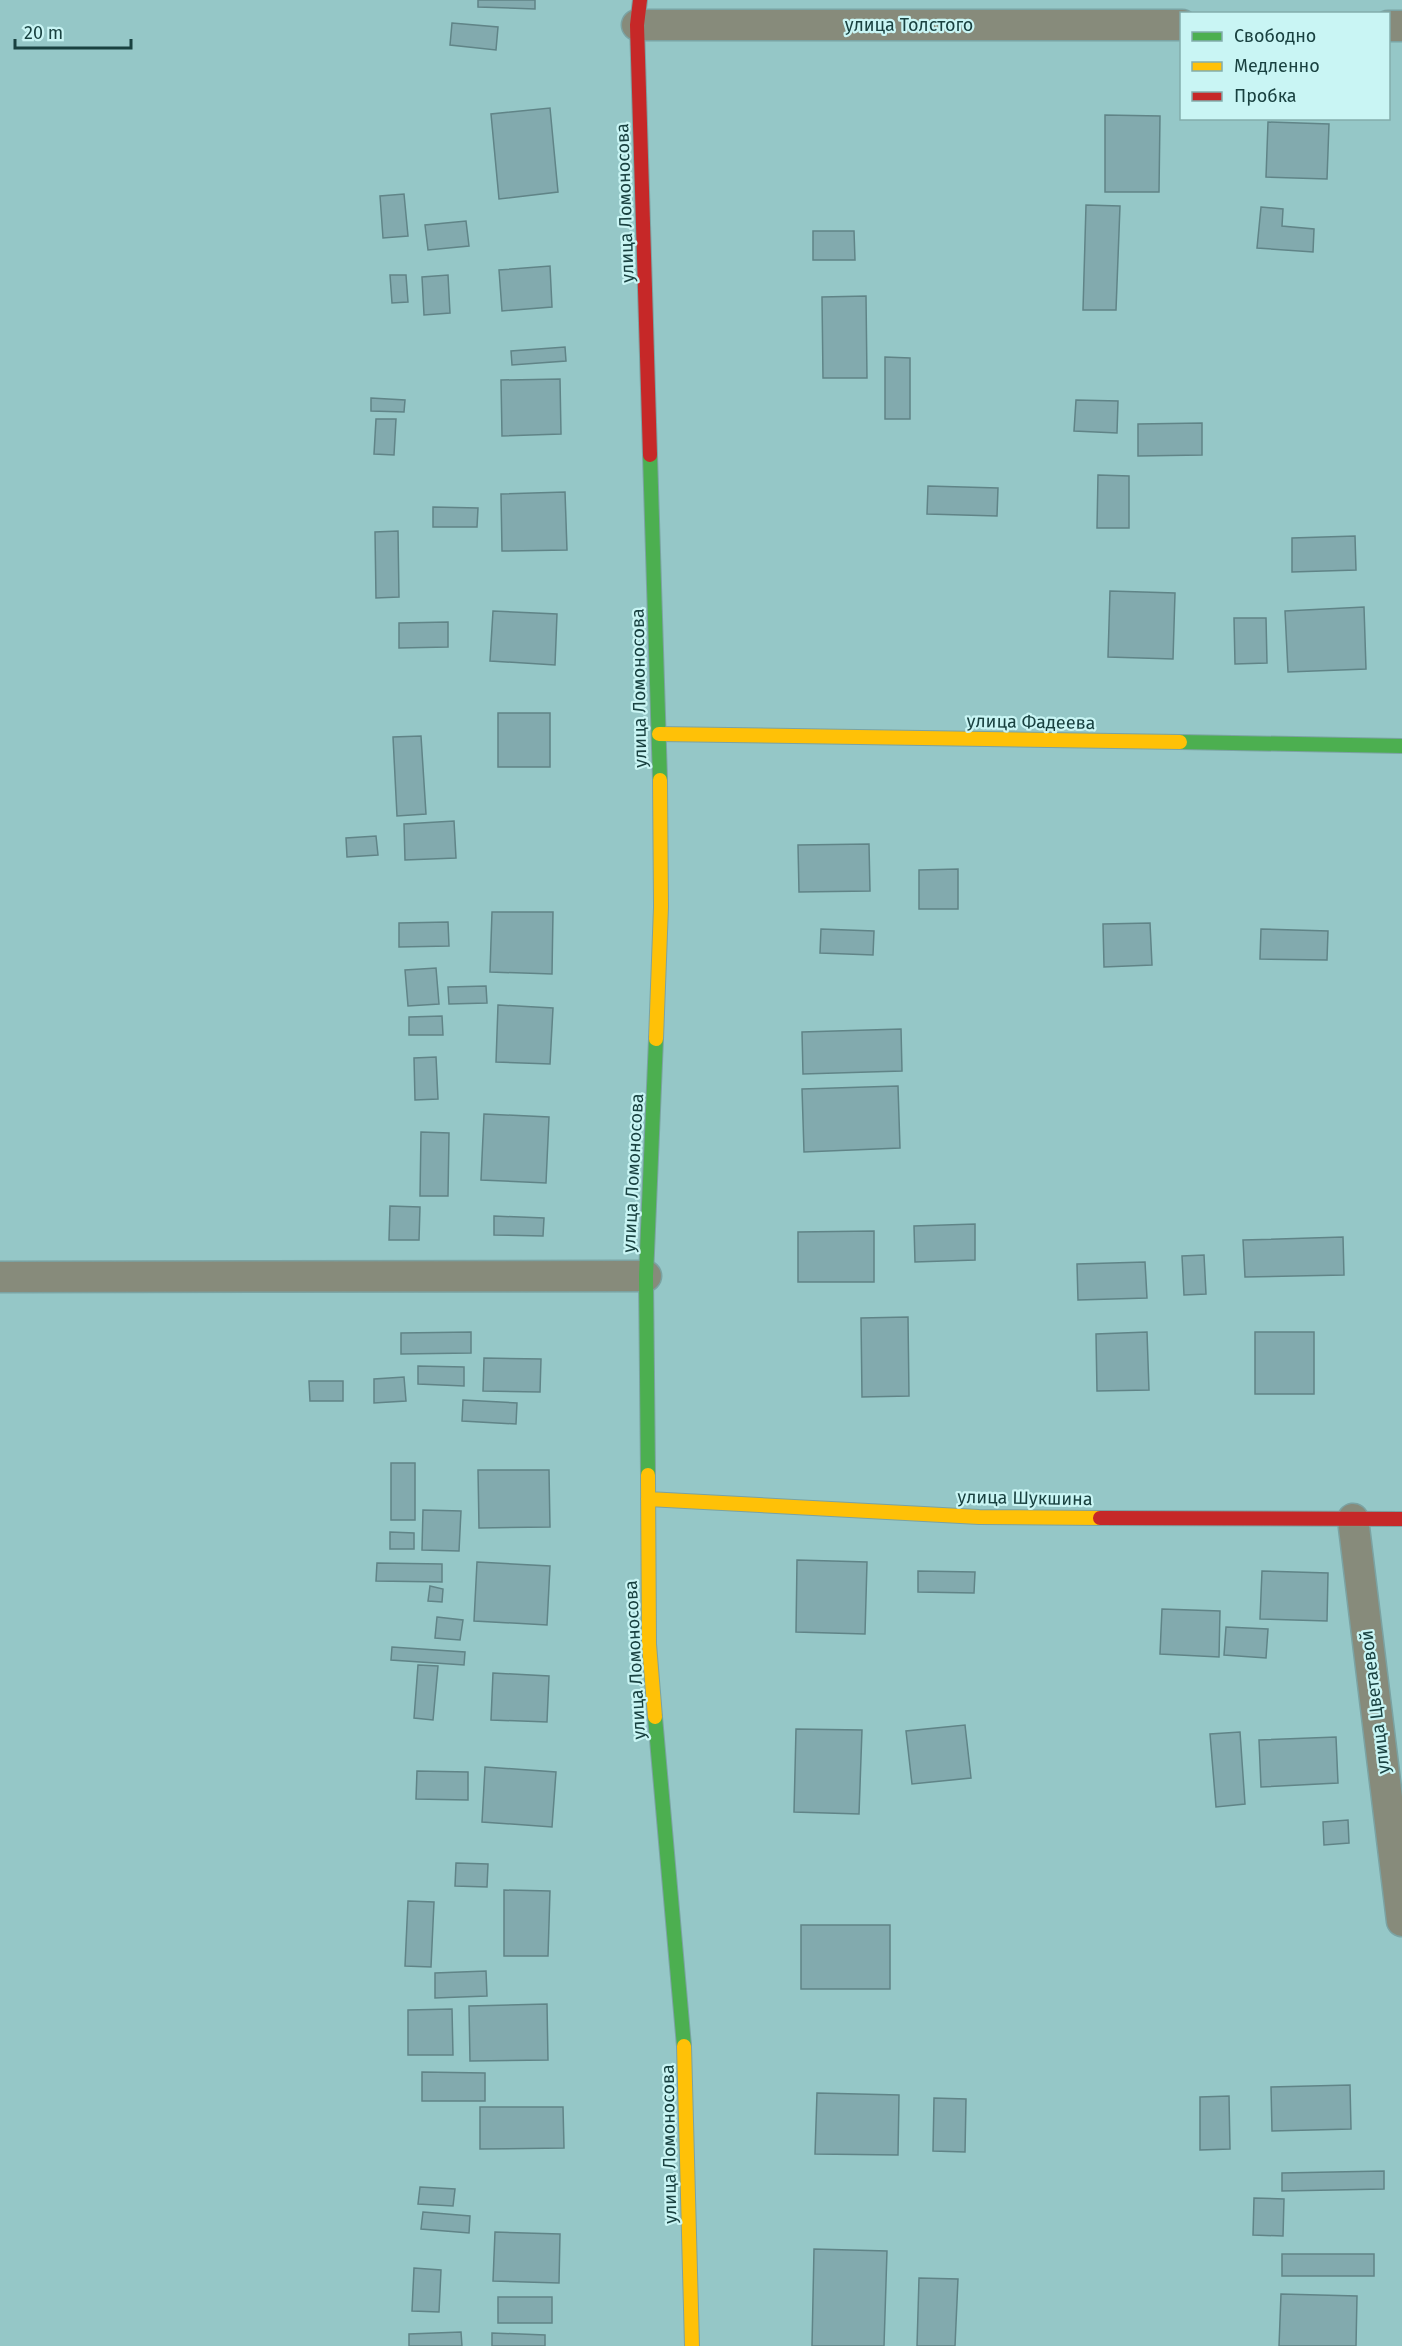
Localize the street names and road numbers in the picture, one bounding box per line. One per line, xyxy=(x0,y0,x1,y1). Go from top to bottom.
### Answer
street label: улица Толстого xyxy=(845,14,973,36)
street label: улица Ломоносова xyxy=(611,123,639,283)
street label: улица Ломоносова xyxy=(627,608,651,768)
street label: улица Фадеева xyxy=(966,710,1096,734)
street label: улица Ломоносова xyxy=(618,1093,648,1253)
street label: улица Шукшина xyxy=(957,1486,1093,1510)
street label: улица Ломоносова xyxy=(620,1580,650,1740)
street label: улица Цветаевой xyxy=(1355,1629,1395,1775)
street label: улица Ломоносова xyxy=(657,2064,681,2224)

